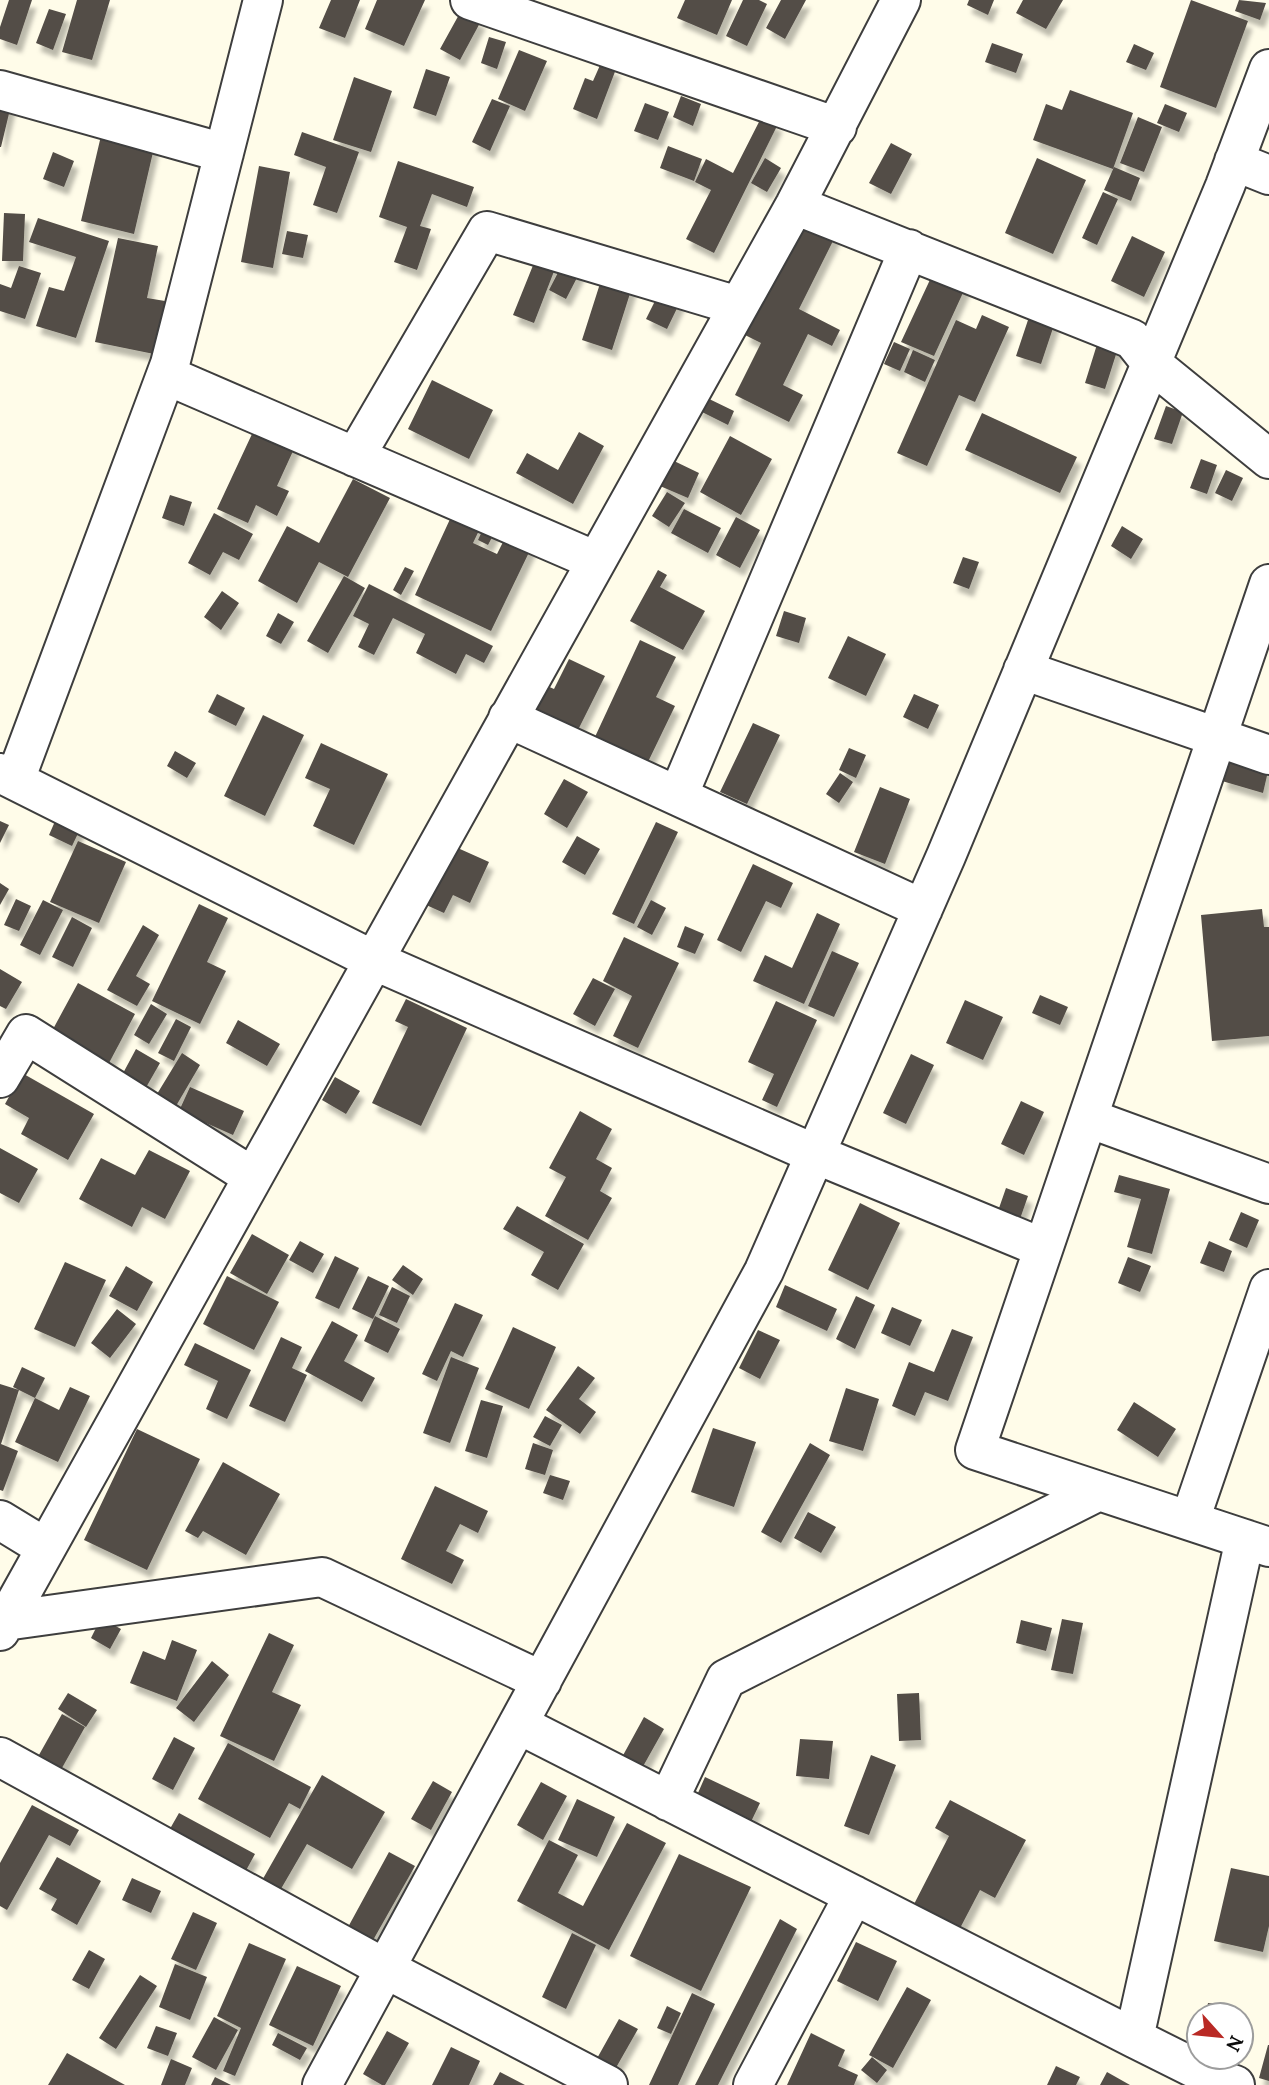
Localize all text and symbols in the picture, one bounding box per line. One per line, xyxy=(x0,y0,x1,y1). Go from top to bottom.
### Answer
north arrow xyxy=(1185,2001,1255,2071)
text: N xyxy=(1221,2032,1249,2056)

